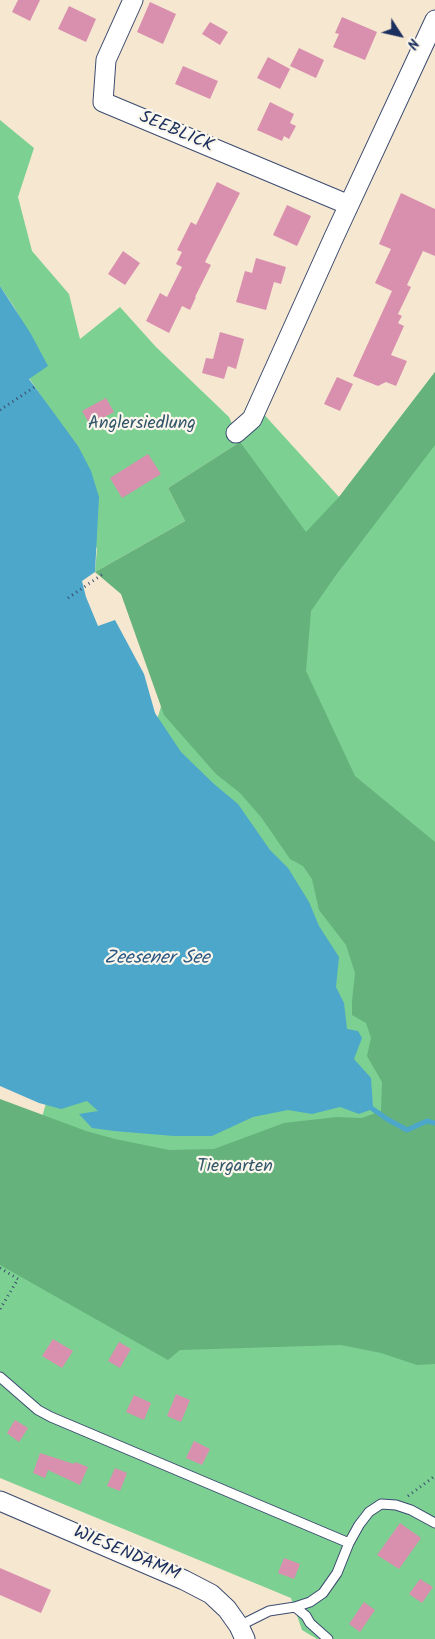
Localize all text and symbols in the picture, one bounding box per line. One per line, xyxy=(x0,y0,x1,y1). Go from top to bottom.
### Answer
north arrow xyxy=(375,10,425,60)
text: N xyxy=(401,34,424,54)
street label: SEEBLICK xyxy=(135,108,217,158)
park label: Anglersiedlung xyxy=(88,414,196,436)
water label: Zeesener See xyxy=(104,949,210,971)
park label: Tiergarten xyxy=(197,1157,273,1179)
street label: WIESENDAMM xyxy=(70,1523,182,1587)

